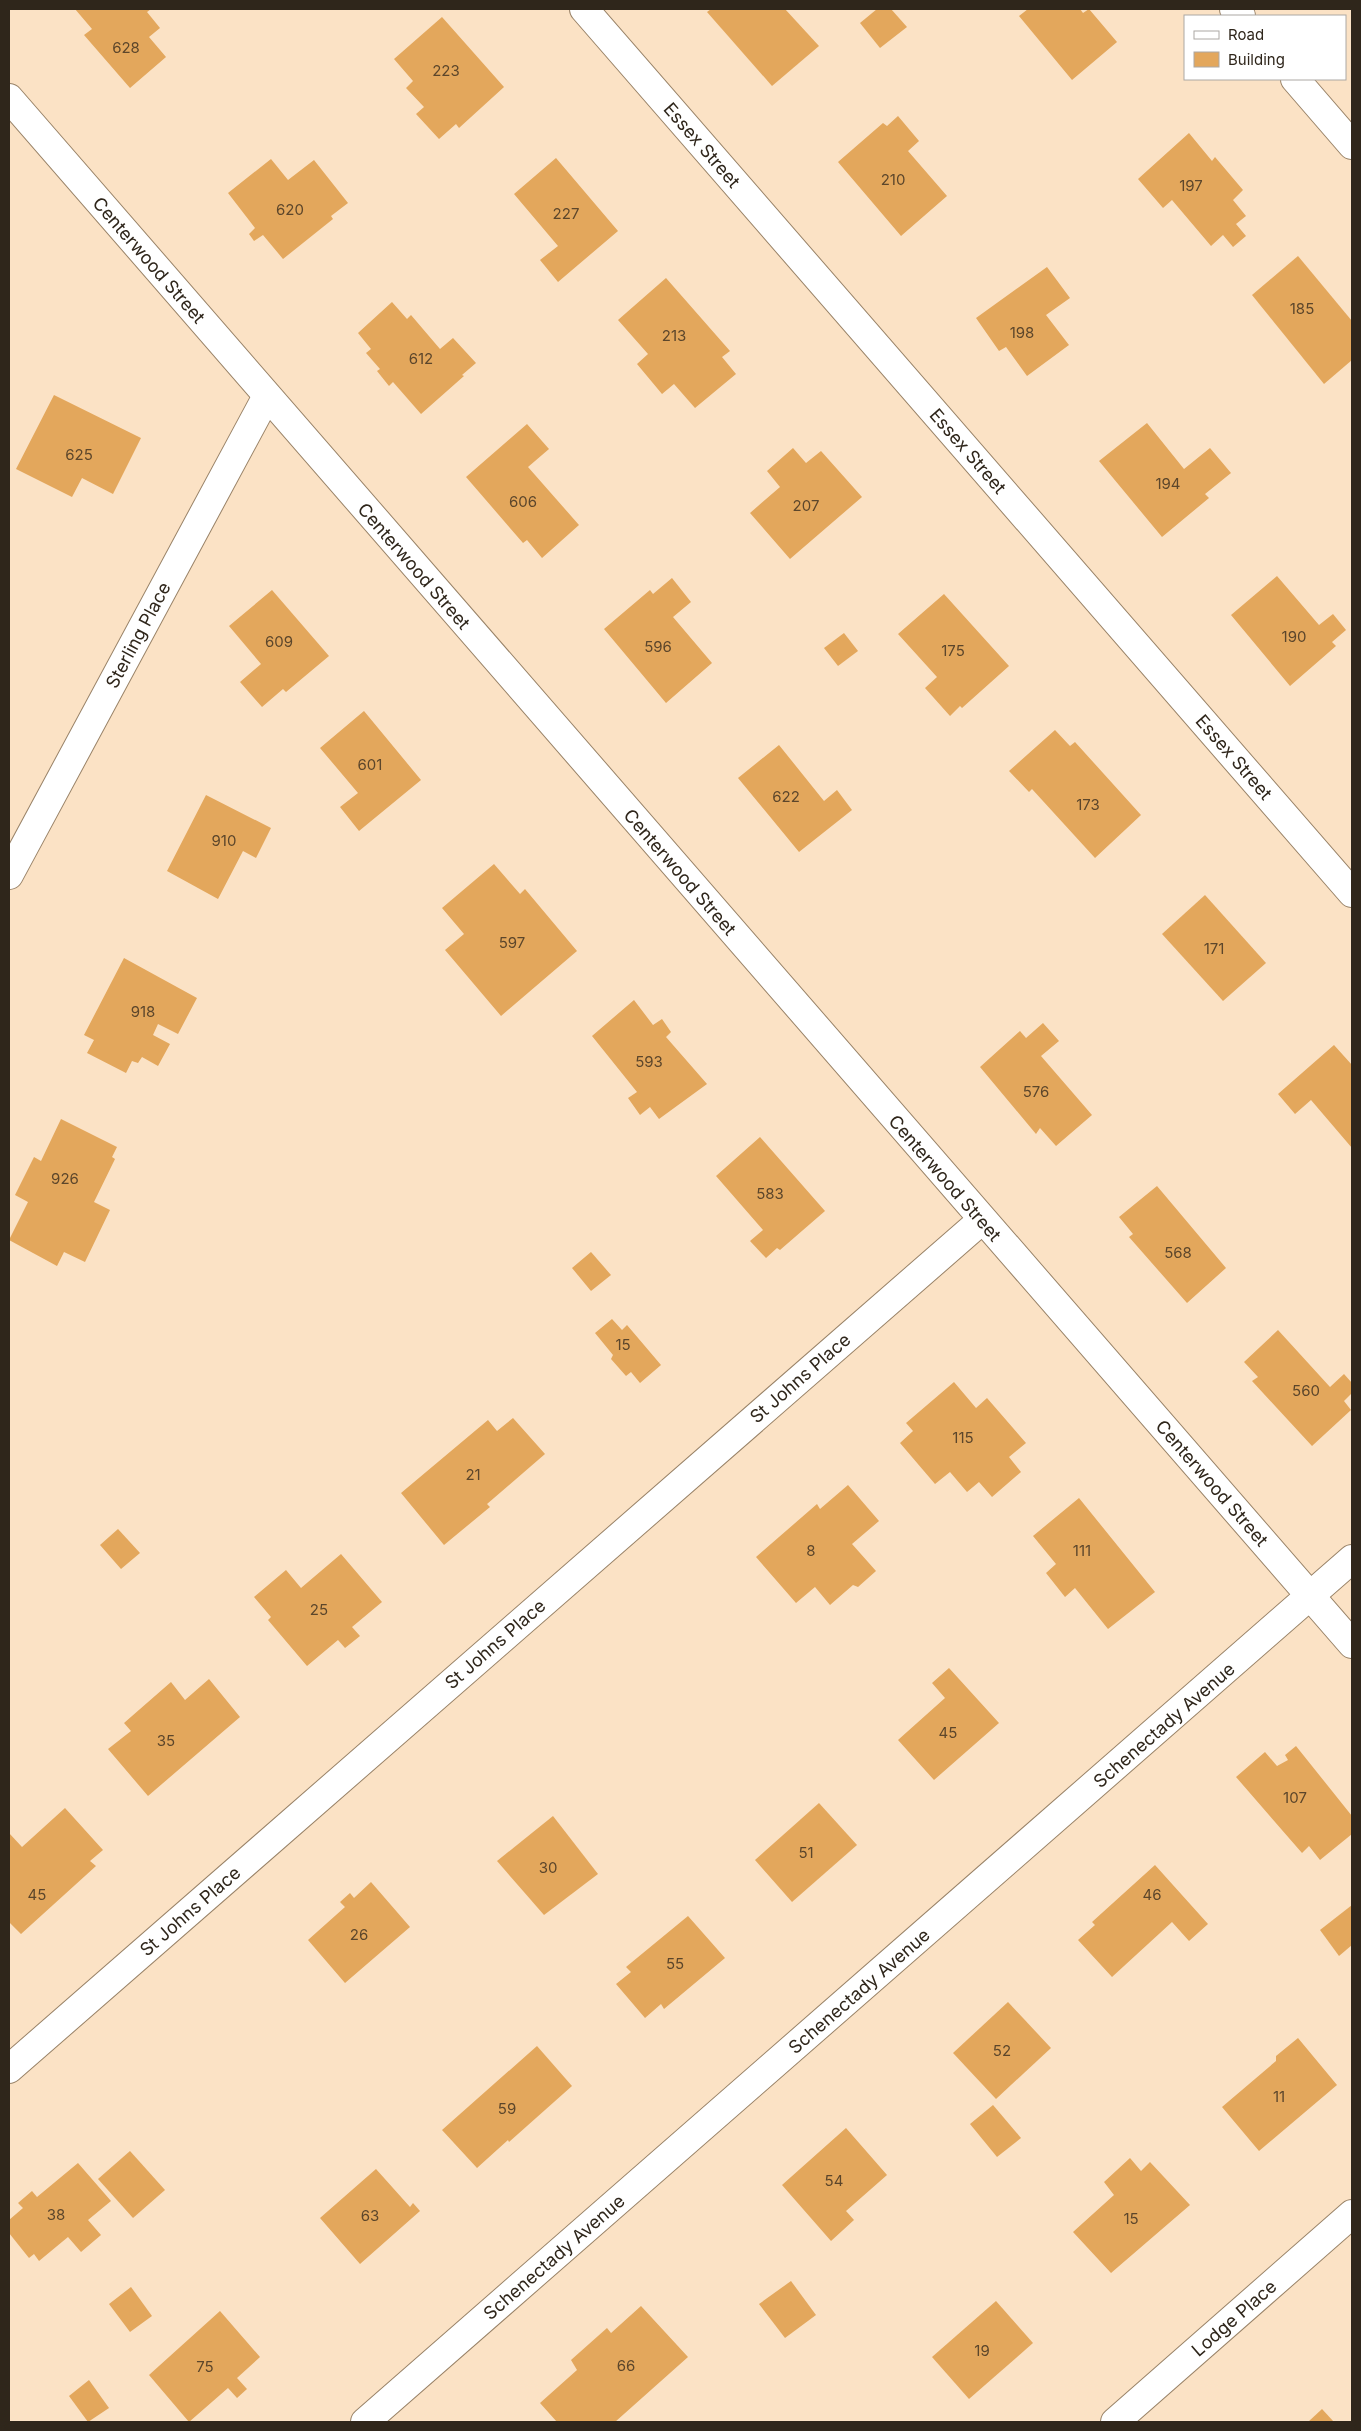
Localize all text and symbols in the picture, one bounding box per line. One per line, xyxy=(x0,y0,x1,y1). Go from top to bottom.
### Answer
legend xyxy=(1184,15,1346,80)
text: Road xyxy=(1228,25,1264,44)
house number: 628 xyxy=(112,38,140,57)
text: Building xyxy=(1228,50,1285,69)
house number: 223 xyxy=(432,61,460,80)
street label: Essex Street xyxy=(659,98,745,192)
house number: 210 xyxy=(881,170,905,189)
house number: 197 xyxy=(1179,176,1203,195)
street label: Centerwood Street xyxy=(88,193,210,327)
house number: 620 xyxy=(276,200,304,219)
house number: 227 xyxy=(553,204,579,223)
house number: 185 xyxy=(1290,299,1314,318)
house number: 198 xyxy=(1010,323,1034,342)
house number: 213 xyxy=(662,326,686,345)
house number: 612 xyxy=(409,349,433,368)
street label: Essex Street xyxy=(925,404,1011,498)
house number: 625 xyxy=(65,445,93,464)
house number: 194 xyxy=(1155,474,1181,493)
house number: 606 xyxy=(509,492,537,511)
house number: 207 xyxy=(793,496,819,515)
street label: Centerwood Street xyxy=(353,499,475,633)
street label: Sterling Place xyxy=(101,578,175,692)
house number: 190 xyxy=(1282,627,1306,646)
house number: 609 xyxy=(265,632,293,651)
house number: 596 xyxy=(644,637,672,656)
house number: 175 xyxy=(941,641,965,660)
street label: Essex Street xyxy=(1191,710,1277,804)
house number: 601 xyxy=(358,755,382,774)
house number: 622 xyxy=(772,787,800,806)
house number: 173 xyxy=(1076,795,1100,814)
street label: Centerwood Street xyxy=(619,805,741,939)
house number: 910 xyxy=(212,831,236,850)
house number: 597 xyxy=(499,933,525,952)
house number: 171 xyxy=(1204,939,1224,958)
house number: 918 xyxy=(131,1002,155,1021)
house number: 593 xyxy=(635,1052,663,1071)
house number: 576 xyxy=(1023,1082,1049,1101)
street label: Centerwood Street xyxy=(884,1111,1006,1245)
house number: 926 xyxy=(51,1169,79,1188)
house number: 583 xyxy=(756,1184,784,1203)
house number: 568 xyxy=(1164,1243,1192,1262)
street label: St Johns Place xyxy=(746,1329,854,1427)
house number: 15 xyxy=(615,1335,631,1354)
house number: 560 xyxy=(1292,1381,1320,1400)
street label: Centerwood Street xyxy=(1151,1416,1273,1550)
house number: 115 xyxy=(952,1428,974,1447)
house number: 21 xyxy=(465,1465,481,1484)
house number: 8 xyxy=(806,1541,816,1560)
house number: 111 xyxy=(1073,1541,1091,1560)
street label: St Johns Place xyxy=(441,1595,549,1693)
house number: 25 xyxy=(310,1600,328,1619)
street label: Schenectady Avenue xyxy=(1089,1658,1239,1792)
house number: 45 xyxy=(939,1723,957,1742)
house number: 35 xyxy=(157,1731,175,1750)
house number: 107 xyxy=(1283,1788,1307,1807)
house number: 51 xyxy=(798,1843,814,1862)
house number: 30 xyxy=(539,1858,557,1877)
street label: St Johns Place xyxy=(136,1862,244,1960)
house number: 45 xyxy=(28,1885,46,1904)
house number: 46 xyxy=(1143,1885,1162,1904)
street label: Schenectady Avenue xyxy=(784,1924,934,2058)
house number: 26 xyxy=(350,1925,368,1944)
house number: 55 xyxy=(666,1954,684,1973)
house number: 52 xyxy=(993,2041,1011,2060)
house number: 11 xyxy=(1273,2087,1285,2106)
house number: 59 xyxy=(498,2099,516,2118)
house number: 54 xyxy=(825,2171,843,2190)
street label: Schenectady Avenue xyxy=(479,2190,629,2324)
house number: 38 xyxy=(47,2205,65,2224)
house number: 63 xyxy=(361,2206,379,2225)
house number: 15 xyxy=(1123,2209,1139,2228)
street label: Lodge Place xyxy=(1187,2276,1281,2360)
house number: 19 xyxy=(974,2341,990,2360)
house number: 66 xyxy=(617,2356,635,2375)
house number: 75 xyxy=(196,2357,214,2376)

